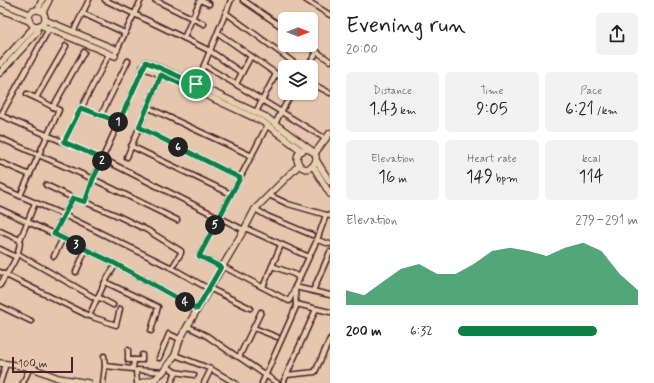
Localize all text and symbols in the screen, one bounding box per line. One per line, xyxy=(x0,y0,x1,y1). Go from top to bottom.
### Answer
north arrow xyxy=(278,12,318,52)
map controls xyxy=(278,12,318,100)
text: Evening run xyxy=(346,12,466,40)
button: share xyxy=(596,13,638,55)
text: 20:00 xyxy=(346,41,378,58)
button: layers xyxy=(278,60,318,100)
pin xyxy=(179,67,213,101)
icon: arrive xyxy=(185,73,207,95)
text: Distance xyxy=(373,84,412,98)
text: Time xyxy=(480,84,504,98)
text: Pace xyxy=(580,84,602,98)
text: 1.43 xyxy=(369,98,397,120)
text: 9:05 xyxy=(476,98,508,120)
text: 6:21 xyxy=(565,98,594,120)
text: km xyxy=(397,104,416,118)
text: /km xyxy=(594,104,618,118)
pin: 1 xyxy=(108,112,128,132)
text: 1 xyxy=(116,115,120,129)
pin: 6 xyxy=(168,137,188,157)
text: 6 xyxy=(175,140,181,154)
pin: 2 xyxy=(92,151,112,171)
text: Elevation xyxy=(371,152,414,166)
text: Heart rate xyxy=(467,152,517,166)
text: kcal xyxy=(582,152,601,166)
text: 2 xyxy=(99,154,105,168)
text: 16 xyxy=(378,166,395,188)
text: 149 xyxy=(466,166,493,188)
text: 114 xyxy=(579,166,604,188)
text: m xyxy=(395,172,407,186)
text: bpm xyxy=(493,172,518,186)
text: Elevation xyxy=(346,212,397,229)
text: 279–291 m xyxy=(575,212,638,229)
pin: 5 xyxy=(205,215,225,235)
text: 5 xyxy=(212,218,218,232)
pin: 3 xyxy=(66,235,86,255)
text: 3 xyxy=(74,238,78,252)
pin: 4 xyxy=(175,292,195,312)
text: 4 xyxy=(182,295,188,309)
text: 200 m xyxy=(346,323,381,340)
text: 6:32 xyxy=(410,323,433,340)
scale bar xyxy=(12,355,73,374)
text: 100 m xyxy=(18,357,48,371)

